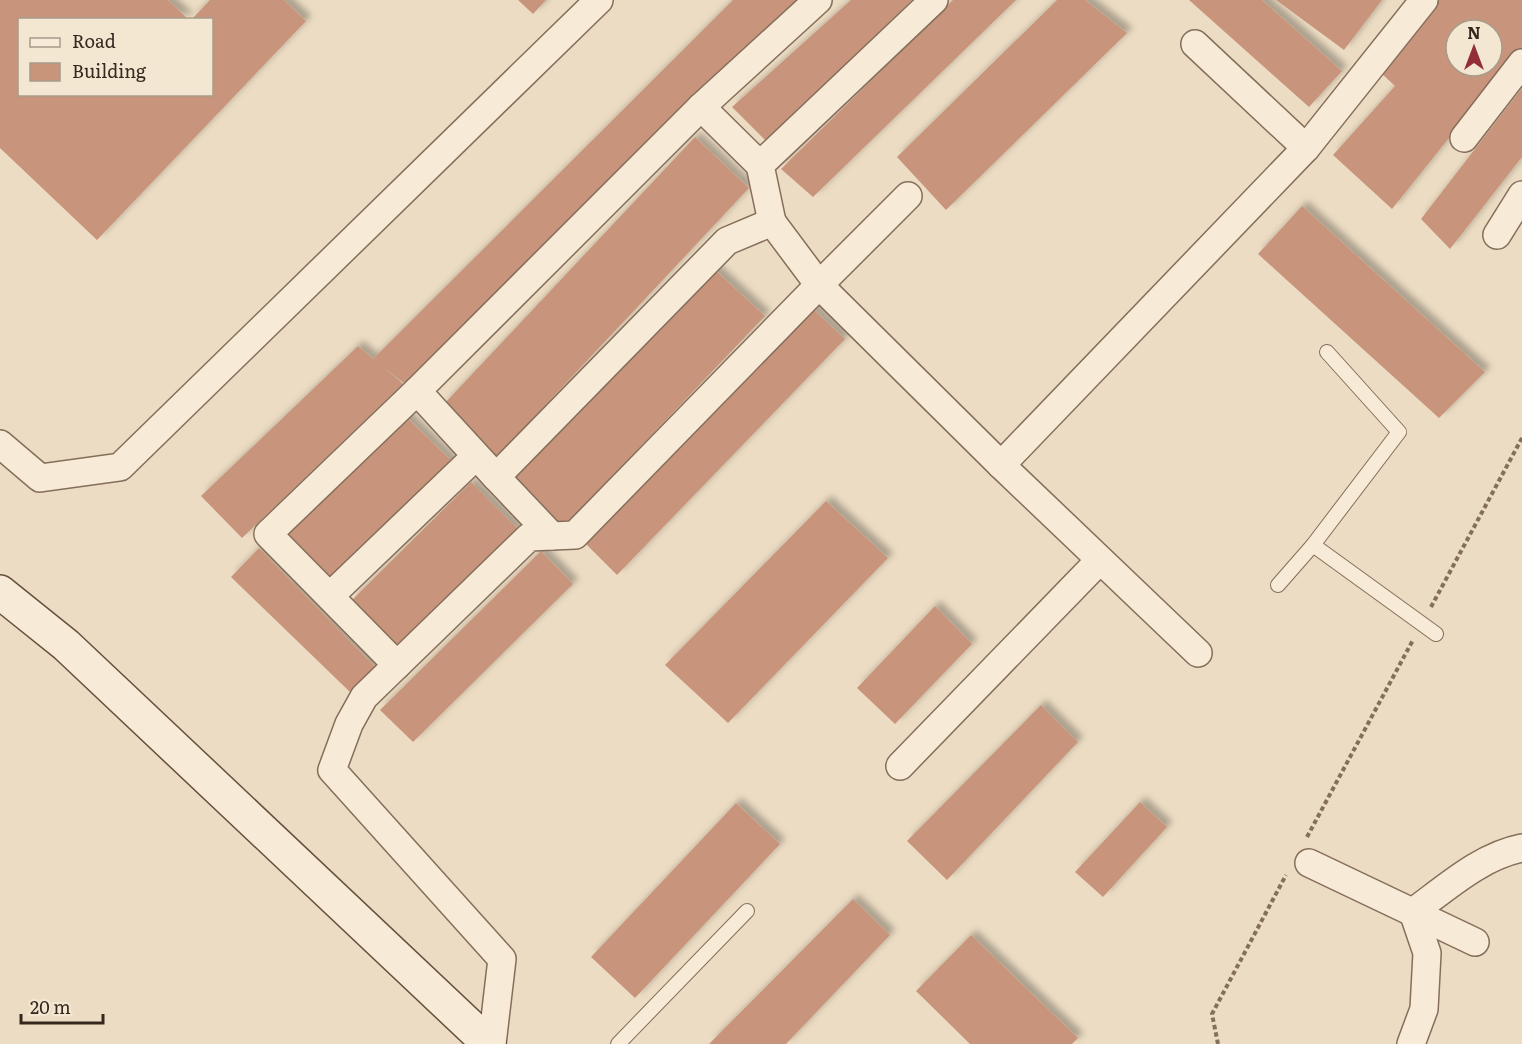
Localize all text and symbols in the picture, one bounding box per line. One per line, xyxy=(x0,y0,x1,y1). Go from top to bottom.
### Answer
legend xyxy=(18,18,213,96)
north arrow xyxy=(1444,18,1504,78)
text: N xyxy=(1467,20,1481,44)
text: Road xyxy=(72,27,116,54)
text: Building xyxy=(72,57,147,84)
scale bar xyxy=(21,987,104,1025)
text: 20 m xyxy=(30,993,71,1020)

